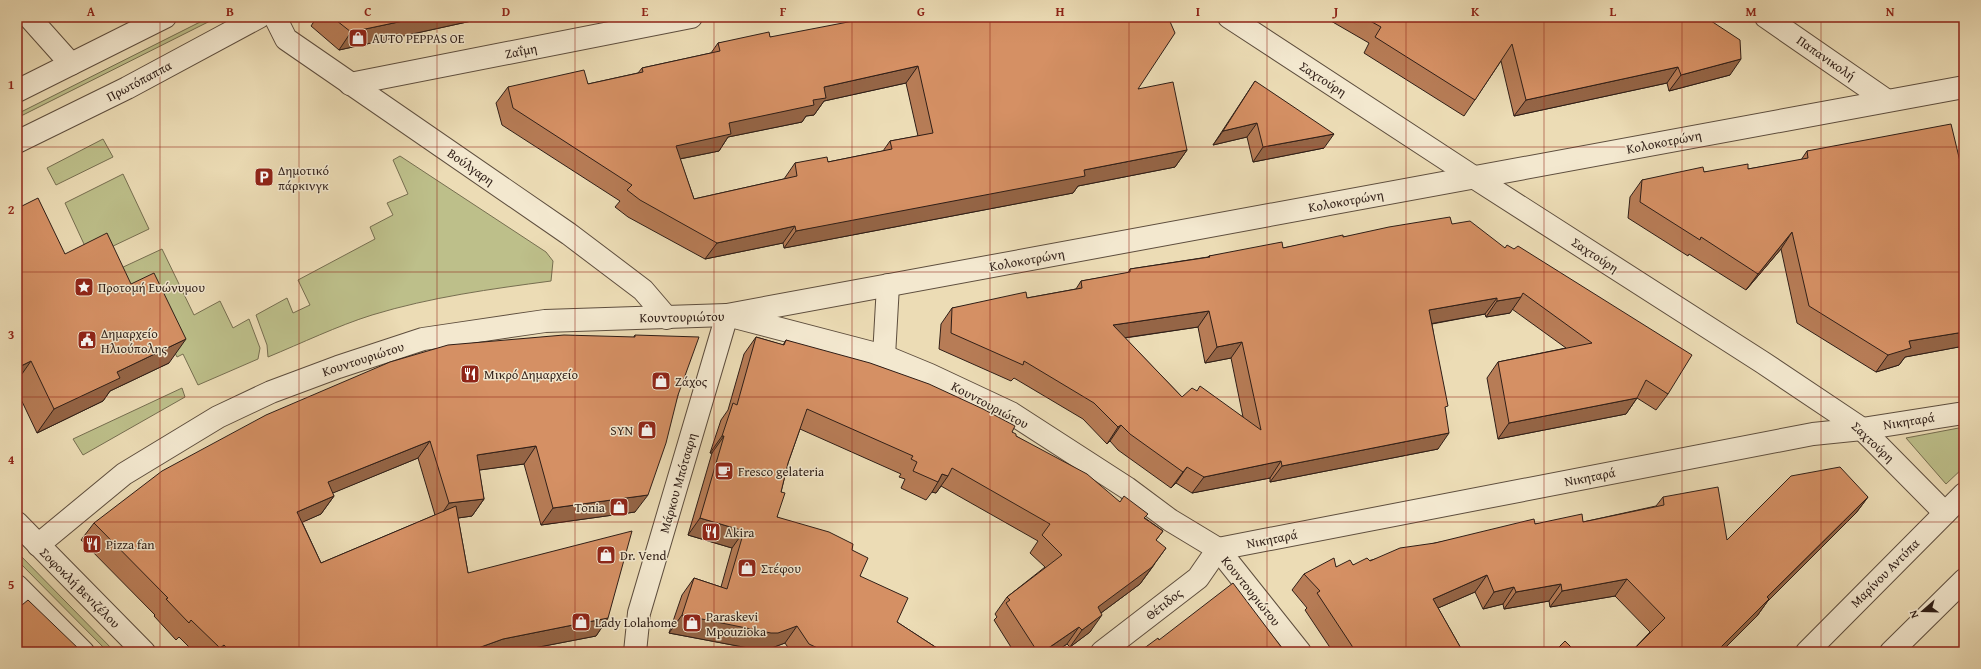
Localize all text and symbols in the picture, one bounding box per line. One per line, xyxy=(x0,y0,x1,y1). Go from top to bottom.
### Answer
text: A xyxy=(87,2,96,21)
text: B xyxy=(226,2,234,21)
text: C xyxy=(364,2,372,21)
text: D xyxy=(502,2,510,21)
text: E xyxy=(642,2,649,21)
text: F xyxy=(780,2,787,21)
text: G xyxy=(917,2,925,21)
text: H xyxy=(1055,2,1065,21)
text: I xyxy=(1196,2,1200,21)
text: J xyxy=(1332,2,1339,21)
text: K xyxy=(1471,2,1480,21)
text: L xyxy=(1610,2,1617,21)
text: M xyxy=(1745,2,1757,21)
text: N xyxy=(1886,2,1895,21)
shop icon: AUTO PEPPAS OE xyxy=(347,27,369,49)
place label: AUTO PEPPAS OE xyxy=(372,29,465,48)
street label: Παπανικολή xyxy=(1793,31,1859,85)
street label: Ζαΐμη xyxy=(503,39,539,63)
street label: Πρωτόπαππα xyxy=(103,56,175,106)
street label: Σαχτούρη xyxy=(1296,57,1350,101)
text: 1 xyxy=(8,75,14,94)
street label: Κολοκοτρώνη xyxy=(1625,125,1703,159)
street label: Βούλγαρη xyxy=(444,144,498,190)
place label: Δημοτικό πάρκινγκ xyxy=(278,161,330,195)
parking icon: Δημοτικό πάρκινγκ xyxy=(253,166,275,188)
street label: Κολοκοτρώνη xyxy=(1307,185,1385,217)
text: 2 xyxy=(8,200,15,219)
street label: Σαχτούρη xyxy=(1568,233,1622,277)
street label: Κολοκοτρώνη xyxy=(988,244,1066,276)
place icon: Προτομή Ευώνυμου xyxy=(73,276,95,298)
place label: Προτομή Ευώνυμου xyxy=(98,278,205,297)
street label: Κουντουριώτου xyxy=(639,307,725,327)
place label: Δημαρχείο Ηλιούπολης xyxy=(101,324,167,358)
text: 3 xyxy=(8,325,14,344)
public building icon: Δημαρχείο Ηλιούπολης xyxy=(76,329,98,351)
street label: Κουντουριώτου xyxy=(320,337,407,381)
restaurant icon: Μικρό Δημαρχείο xyxy=(459,363,481,385)
place label: Μικρό Δημαρχείο xyxy=(484,365,579,384)
shop icon: Ζάχος xyxy=(650,370,672,392)
place label: Ζάχος xyxy=(675,372,708,391)
street label: Κουντουριώτου xyxy=(948,377,1032,433)
street label: Νικηταρά xyxy=(1882,408,1936,434)
street label: Σαχτούρη xyxy=(1847,417,1899,467)
shop icon: SYN xyxy=(636,419,658,441)
place label: SYN xyxy=(610,421,633,440)
street label: Μάρκου Μπότσαρη xyxy=(655,431,701,535)
text: 4 xyxy=(8,450,15,469)
cafe icon: Fresco gelateria xyxy=(713,460,735,482)
place label: Fresco gelateria xyxy=(738,462,825,481)
street label: Νικηταρά xyxy=(1563,463,1617,491)
shop icon: Tonia xyxy=(608,496,630,518)
place label: Tonia xyxy=(574,498,606,517)
restaurant icon: Akira xyxy=(700,521,722,543)
place label: Akira xyxy=(725,523,755,542)
street label: Νικηταρά xyxy=(1245,525,1299,553)
restaurant icon: Pizza fan xyxy=(81,533,103,555)
street label: Μαρίνου Αντύπα xyxy=(1846,534,1924,612)
place label: Pizza fan xyxy=(106,535,155,554)
street label: Σοφοκλή Βενιζέλου xyxy=(35,543,125,633)
shop icon: Dr. Vend xyxy=(595,544,617,566)
place label: Dr. Vend xyxy=(620,546,666,565)
street label: Κουντουριώτου xyxy=(1217,552,1285,630)
shop icon: Στέφου xyxy=(736,557,758,579)
place label: Στέφου xyxy=(761,559,801,578)
text: 5 xyxy=(8,575,15,594)
street label: Θέτιδος xyxy=(1142,583,1187,624)
north arrow xyxy=(1903,591,1943,631)
place label: Paraskevi Mpouzioka xyxy=(706,607,767,641)
text: N xyxy=(1905,608,1922,621)
shop icon: Lady Lolahome xyxy=(570,611,592,633)
shop icon: Paraskevi Mpouzioka xyxy=(681,612,703,634)
place label: Lady Lolahome xyxy=(595,613,677,632)

